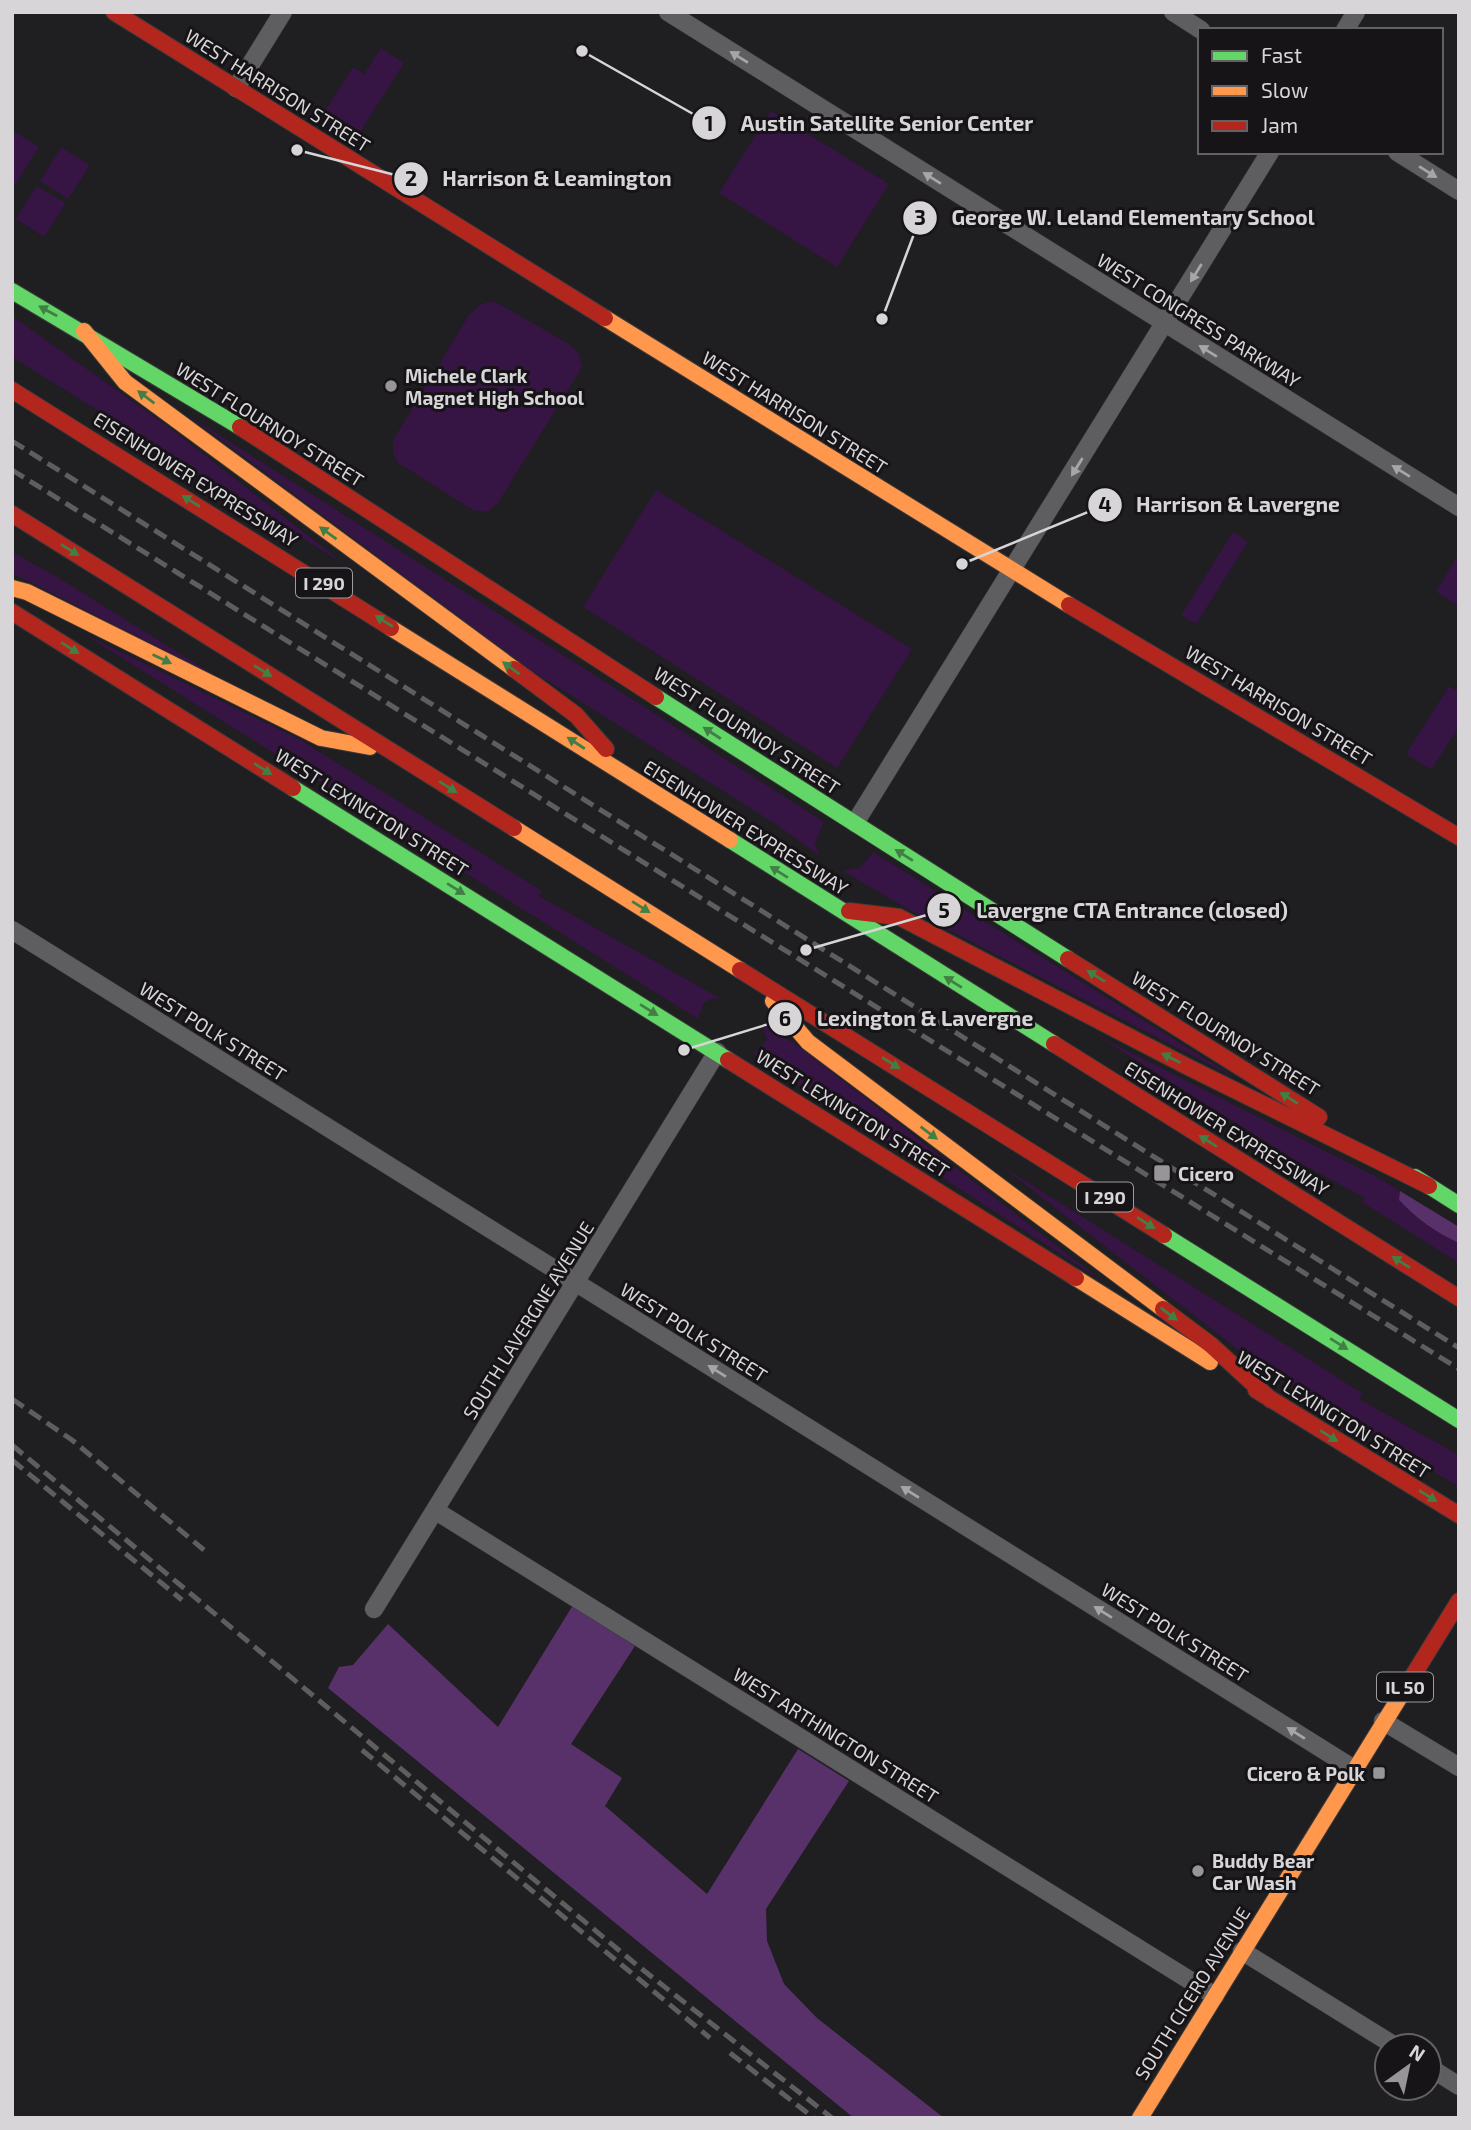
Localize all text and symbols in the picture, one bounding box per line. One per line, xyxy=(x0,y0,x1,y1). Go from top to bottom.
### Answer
street label: WEST HARRISON STREET xyxy=(181,24,375,156)
legend xyxy=(1198,28,1443,154)
text: Fast xyxy=(1261,42,1302,67)
one-way arrow xyxy=(730,51,749,64)
text: Slow xyxy=(1261,77,1308,102)
callout: Austin Satellite Senior Center xyxy=(691,102,1047,144)
text: 1 xyxy=(704,110,714,135)
text: Austin Satellite Senior Center xyxy=(741,110,1033,135)
text: Jam xyxy=(1261,112,1298,137)
callout: Harrison & Leamington xyxy=(393,158,686,200)
text: 2 xyxy=(405,165,417,190)
text: Harrison & Leamington xyxy=(442,165,672,190)
one-way arrow xyxy=(1418,165,1437,178)
one-way arrow xyxy=(923,171,942,184)
callout: George W. Leland Elementary School xyxy=(902,197,1329,239)
text: 3 xyxy=(914,204,926,229)
text: George W. Leland Elementary School xyxy=(951,204,1315,230)
street label: WEST CONGRESS PARKWAY xyxy=(1093,248,1305,392)
one-way arrow xyxy=(1190,263,1203,283)
one-way arrow xyxy=(38,305,58,317)
one-way arrow xyxy=(1198,344,1218,357)
street label: WEST HARRISON STREET xyxy=(698,346,892,478)
street label: WEST FLOURNOY STREET xyxy=(172,357,368,491)
place label: Michele Clark Magnet High School xyxy=(405,364,585,409)
marker: Michele Clark Magnet High School xyxy=(383,378,399,394)
one-way arrow xyxy=(137,391,155,405)
street label: EISENHOWER EXPRESSWAY xyxy=(90,407,303,552)
one-way arrow xyxy=(1070,457,1083,476)
one-way arrow xyxy=(1391,465,1411,478)
callout: Harrison & Lavergne xyxy=(1087,484,1354,526)
text: 4 xyxy=(1098,491,1112,516)
text: Harrison & Lavergne xyxy=(1136,491,1340,516)
one-way arrow xyxy=(181,494,200,507)
one-way arrow xyxy=(319,526,337,540)
one-way arrow xyxy=(60,544,80,557)
road number: I 290 xyxy=(296,568,352,598)
one-way arrow xyxy=(374,614,393,627)
street label: WEST HARRISON STREET xyxy=(1181,640,1377,770)
one-way arrow xyxy=(60,641,80,654)
one-way arrow xyxy=(152,653,172,665)
one-way arrow xyxy=(502,661,521,675)
street label: WEST FLOURNOY STREET xyxy=(650,661,844,799)
one-way arrow xyxy=(253,665,272,678)
one-way arrow xyxy=(702,726,722,739)
one-way arrow xyxy=(566,737,585,750)
street label: WEST LEXINGTON STREET xyxy=(271,743,473,881)
street label: EISENHOWER EXPRESSWAY xyxy=(640,755,853,900)
one-way arrow xyxy=(253,762,273,775)
one-way arrow xyxy=(438,781,457,794)
one-way arrow xyxy=(894,848,914,861)
one-way arrow xyxy=(769,866,788,879)
one-way arrow xyxy=(446,883,465,896)
callout: Lavergne CTA Entrance (closed) xyxy=(927,889,1302,931)
text: 5 xyxy=(938,897,950,922)
text: Lavergne CTA Entrance (closed) xyxy=(976,897,1288,922)
one-way arrow xyxy=(631,900,651,913)
street label: WEST FLOURNOY STREET xyxy=(1128,966,1324,1100)
one-way arrow xyxy=(1087,970,1106,983)
one-way arrow xyxy=(943,975,962,988)
street label: WEST POLK STREET xyxy=(135,977,291,1085)
callout: Lexington & Lavergne xyxy=(767,998,1047,1040)
one-way arrow xyxy=(639,1003,658,1016)
text: 6 xyxy=(779,1005,791,1030)
text: Lexington & Lavergne xyxy=(817,1005,1033,1030)
street label: WEST LEXINGTON STREET xyxy=(752,1044,954,1182)
one-way arrow xyxy=(1161,1052,1181,1064)
street label: EISENHOWER EXPRESSWAY xyxy=(1121,1056,1334,1201)
one-way arrow xyxy=(882,1057,901,1070)
one-way arrow xyxy=(1279,1091,1298,1104)
one-way arrow xyxy=(920,1126,938,1140)
one-way arrow xyxy=(1198,1135,1218,1148)
place label: Cicero xyxy=(1178,1162,1234,1185)
marker: Cicero xyxy=(1152,1163,1172,1183)
road number: I 290 xyxy=(1077,1182,1133,1212)
street label: SOUTH LAVERGNE AVENUE xyxy=(458,1217,598,1423)
one-way arrow xyxy=(1136,1217,1156,1230)
one-way arrow xyxy=(1391,1256,1411,1269)
street label: WEST POLK STREET xyxy=(616,1278,772,1386)
one-way arrow xyxy=(1160,1307,1179,1321)
one-way arrow xyxy=(1329,1338,1348,1351)
street label: WEST LEXINGTON STREET xyxy=(1233,1345,1435,1483)
one-way arrow xyxy=(708,1365,727,1378)
one-way arrow xyxy=(1320,1429,1339,1442)
one-way arrow xyxy=(901,1485,920,1498)
one-way arrow xyxy=(1418,1490,1438,1503)
street label: WEST POLK STREET xyxy=(1097,1578,1253,1686)
one-way arrow xyxy=(1094,1606,1113,1619)
street label: WEST ARTHINGTON STREET xyxy=(729,1662,943,1808)
road number: IL 50 xyxy=(1377,1672,1433,1702)
one-way arrow xyxy=(1287,1726,1306,1739)
place label: Cicero & Polk xyxy=(1247,1762,1365,1785)
marker: Cicero & Polk xyxy=(1371,1765,1387,1781)
place label: Buddy Bear Car Wash xyxy=(1212,1849,1314,1894)
marker: Buddy Bear Car Wash xyxy=(1190,1863,1206,1879)
street label: SOUTH CICERO AVENUE xyxy=(1129,1902,1255,2084)
north arrow xyxy=(1373,2032,1443,2102)
text: N xyxy=(1406,2039,1430,2066)

